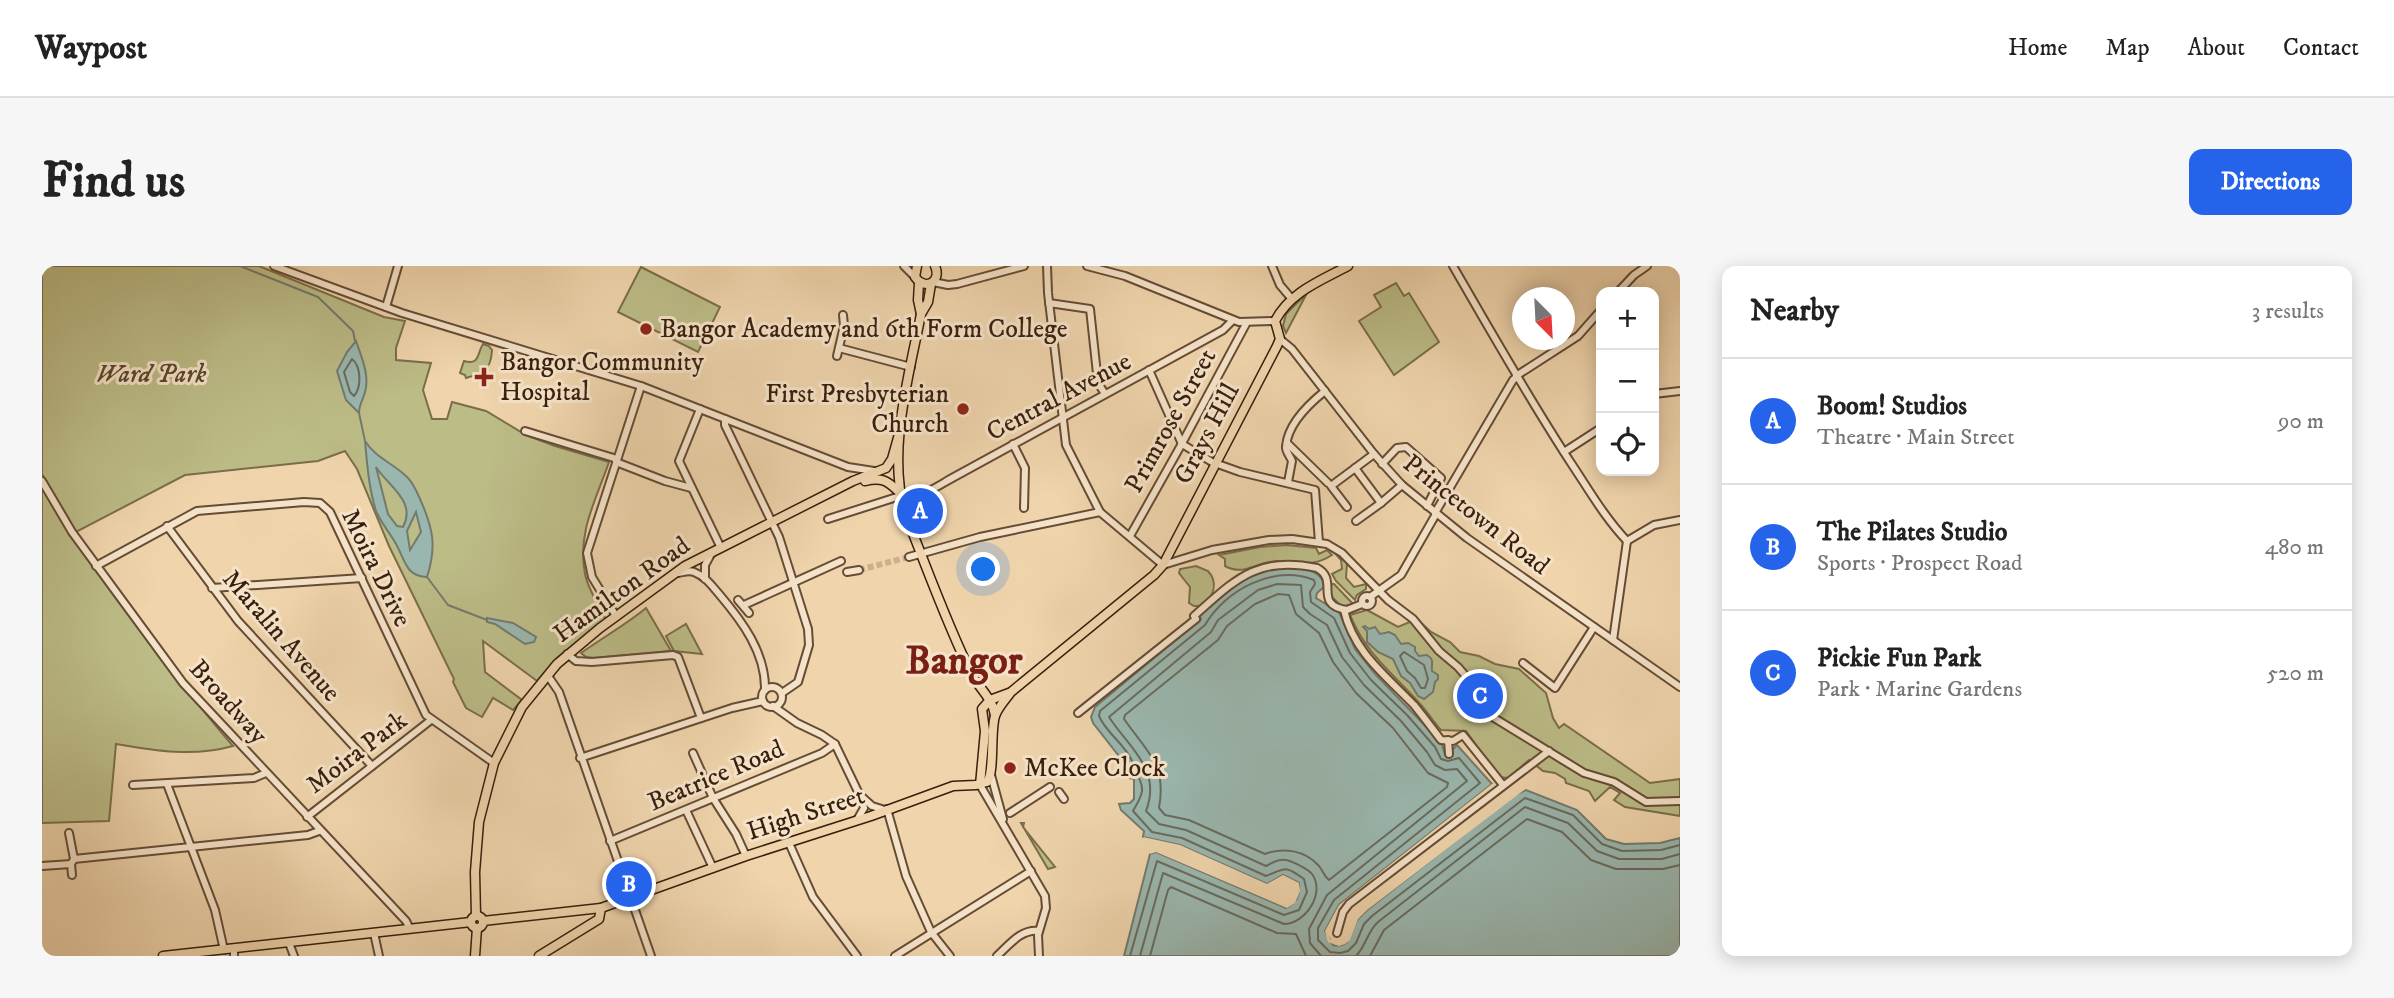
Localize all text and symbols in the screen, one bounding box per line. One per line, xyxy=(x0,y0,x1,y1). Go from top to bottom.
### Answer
text: Waypost xyxy=(35,28,147,69)
text: Home xyxy=(2008,33,2067,63)
text: Map xyxy=(2105,33,2150,63)
text: About xyxy=(2188,33,2245,63)
text: Contact xyxy=(2283,33,2359,63)
button: Directions xyxy=(2189,149,2352,215)
text: Find us xyxy=(42,151,185,213)
north arrow xyxy=(1512,287,1575,350)
map controls xyxy=(1596,287,1659,476)
button: + xyxy=(1596,287,1659,350)
text: Nearby xyxy=(1750,293,1839,330)
text: 3 results xyxy=(2252,297,2324,326)
place label: Bangor Academy and 6th Form College xyxy=(660,313,1067,346)
marker: Bangor Academy and 6th Form College xyxy=(638,321,654,337)
street label: Primrose Street xyxy=(1118,343,1224,499)
street label: Central Avenue xyxy=(981,345,1137,449)
place label: Bangor Community Hospital xyxy=(500,346,704,409)
button: − xyxy=(1596,350,1659,413)
park label: Ward Park xyxy=(96,358,206,391)
marker: Bangor Community Hospital xyxy=(474,367,494,387)
place label: First Presbyterian Church xyxy=(765,378,949,441)
street label: Grays Hill xyxy=(1167,378,1247,490)
text: Boom! Studios xyxy=(1817,390,1967,423)
marker: First Presbyterian Church xyxy=(955,401,971,417)
text: A xyxy=(1766,407,1780,436)
text: 90 m xyxy=(2278,407,2324,436)
button: locate xyxy=(1596,413,1659,476)
text: Theatre · Main Street xyxy=(1817,423,2015,452)
street label: Princetown Road xyxy=(1396,447,1556,583)
pin: A xyxy=(897,485,943,537)
street label: Moira Drive xyxy=(333,504,419,632)
text: The Pilates Studio xyxy=(1817,516,2007,549)
street label: Hamilton Road xyxy=(547,529,697,651)
text: B xyxy=(1766,533,1780,562)
text: 480 m xyxy=(2265,533,2324,562)
text: Sports · Prospect Road xyxy=(1817,549,2022,578)
your location xyxy=(966,552,1000,586)
street label: Maralin Avenue xyxy=(215,563,347,709)
district label: Bangor xyxy=(906,637,1024,687)
text: Pickie Fun Park xyxy=(1817,642,1981,675)
street label: Broadway xyxy=(181,653,275,752)
text: C xyxy=(1765,659,1781,688)
text: 520 m xyxy=(2267,659,2324,688)
pin: C xyxy=(1457,670,1503,722)
text: Park · Marine Gardens xyxy=(1817,675,2022,704)
street label: Moira Park xyxy=(300,704,414,802)
street label: Beatrice Road xyxy=(643,733,789,819)
place label: McKee Clock xyxy=(1024,752,1165,785)
marker: McKee Clock xyxy=(1002,760,1018,776)
street label: High Street xyxy=(743,779,869,849)
pin: B xyxy=(606,858,652,910)

